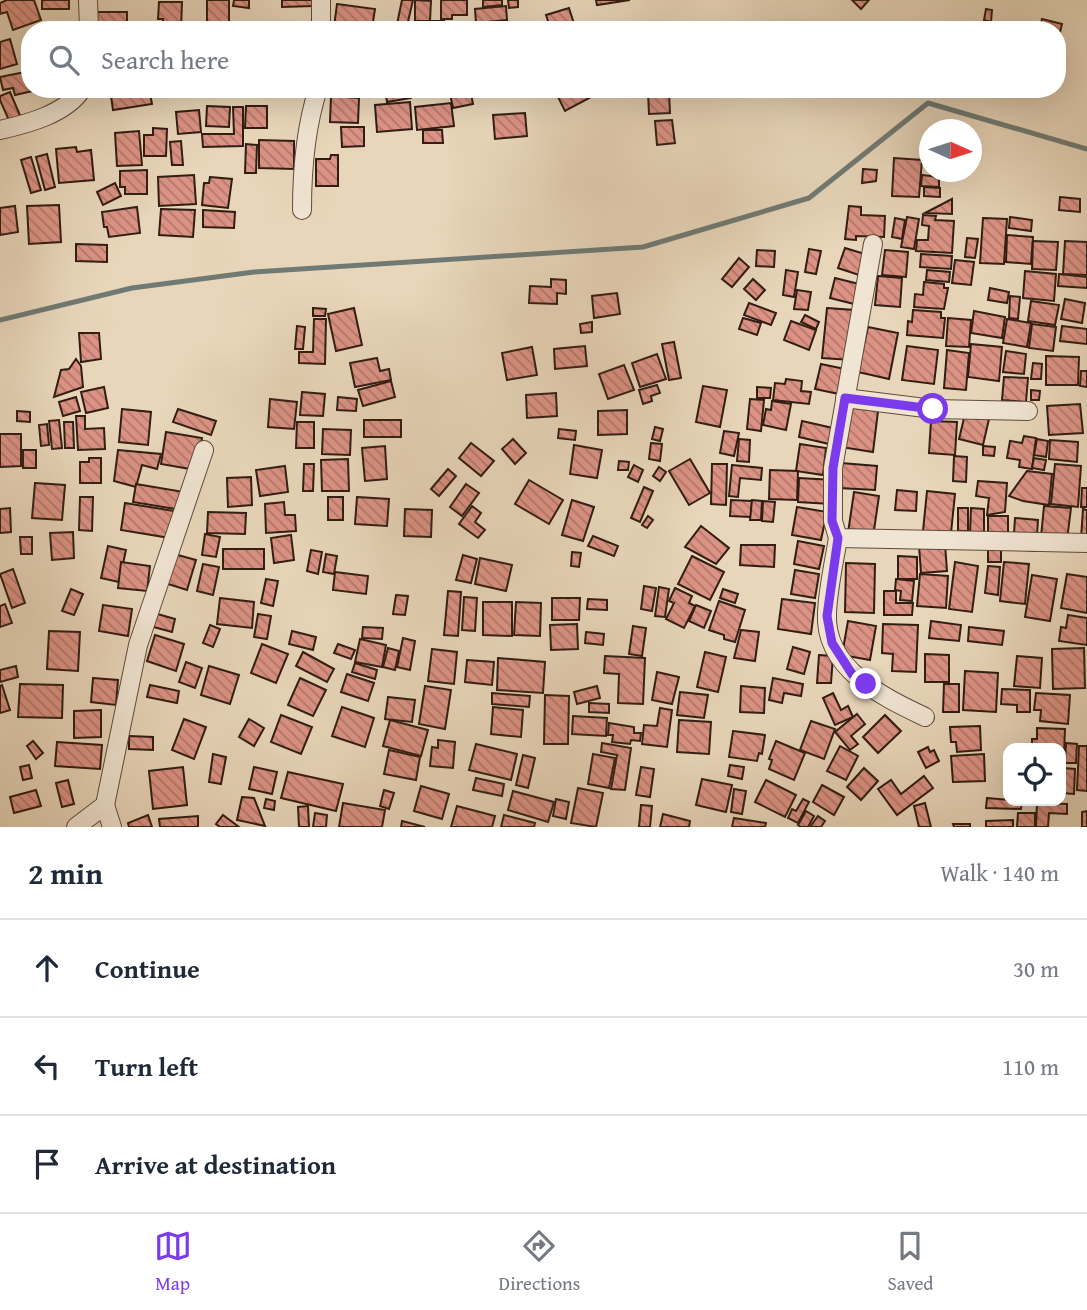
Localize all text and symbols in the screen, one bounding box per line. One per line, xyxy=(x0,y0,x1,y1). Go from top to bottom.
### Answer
search box xyxy=(21,21,1066,98)
text: Search here xyxy=(101,40,229,79)
icon: search xyxy=(45,41,83,79)
north arrow xyxy=(919,119,982,182)
route start xyxy=(917,393,948,424)
route end xyxy=(850,668,881,699)
map controls xyxy=(1003,743,1066,806)
button: locate xyxy=(1003,743,1066,806)
text: 2 min xyxy=(28,851,103,895)
text: Walk · 140 m xyxy=(940,856,1059,889)
icon: ahead xyxy=(28,949,66,987)
text: Continue xyxy=(95,949,200,988)
text: 30 m xyxy=(1013,952,1059,985)
icon: left xyxy=(28,1047,66,1085)
text: Turn left xyxy=(95,1047,198,1086)
text: 110 m xyxy=(1002,1050,1059,1083)
icon: arrive xyxy=(28,1145,66,1183)
text: Arrive at destination xyxy=(95,1145,336,1184)
tab: Map xyxy=(154,1227,192,1297)
tab: Directions xyxy=(499,1227,580,1297)
tab: Saved xyxy=(887,1227,933,1297)

